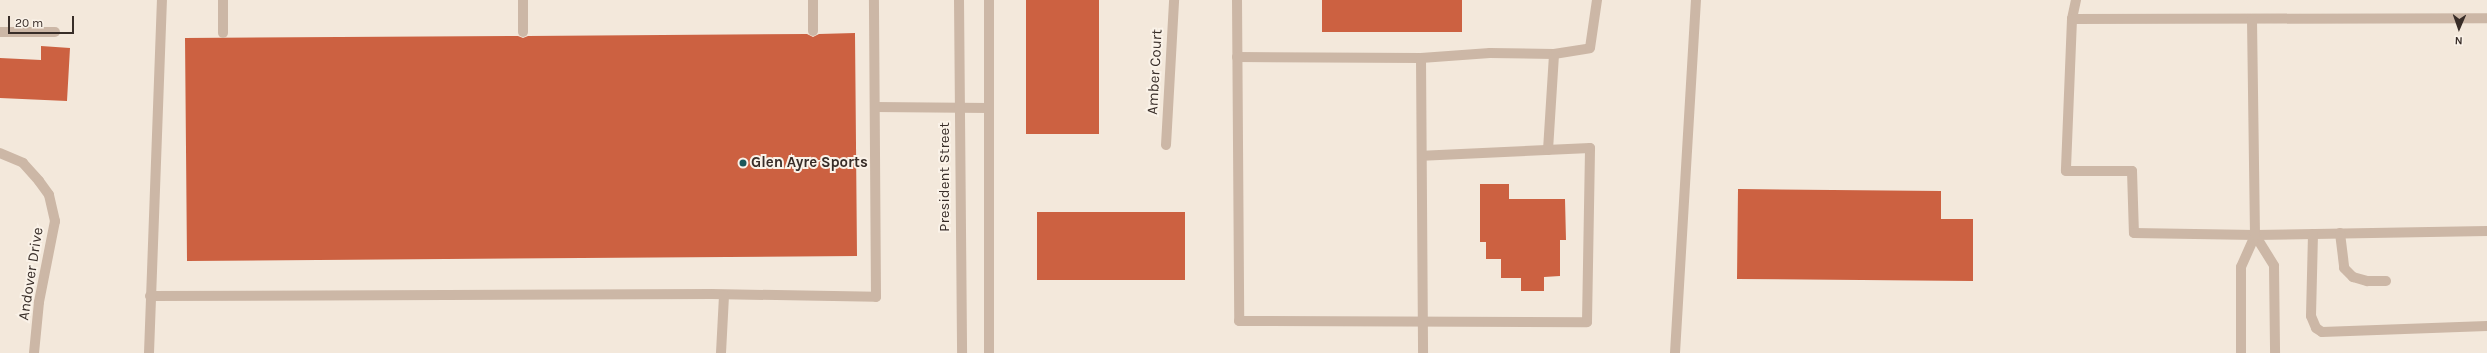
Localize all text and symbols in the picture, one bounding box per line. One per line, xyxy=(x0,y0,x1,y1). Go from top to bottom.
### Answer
scale bar xyxy=(10,8,76,34)
north arrow xyxy=(2439,8,2479,48)
text: 20 m xyxy=(15,16,43,30)
street label: Amber Court xyxy=(1144,29,1166,115)
text: N xyxy=(2454,34,2463,47)
street label: President Street xyxy=(936,122,954,232)
place label: Glen Ayre Sports xyxy=(751,154,868,172)
marker: Glen Ayre Sports xyxy=(738,158,748,168)
street label: Andover Drive xyxy=(15,226,47,322)

